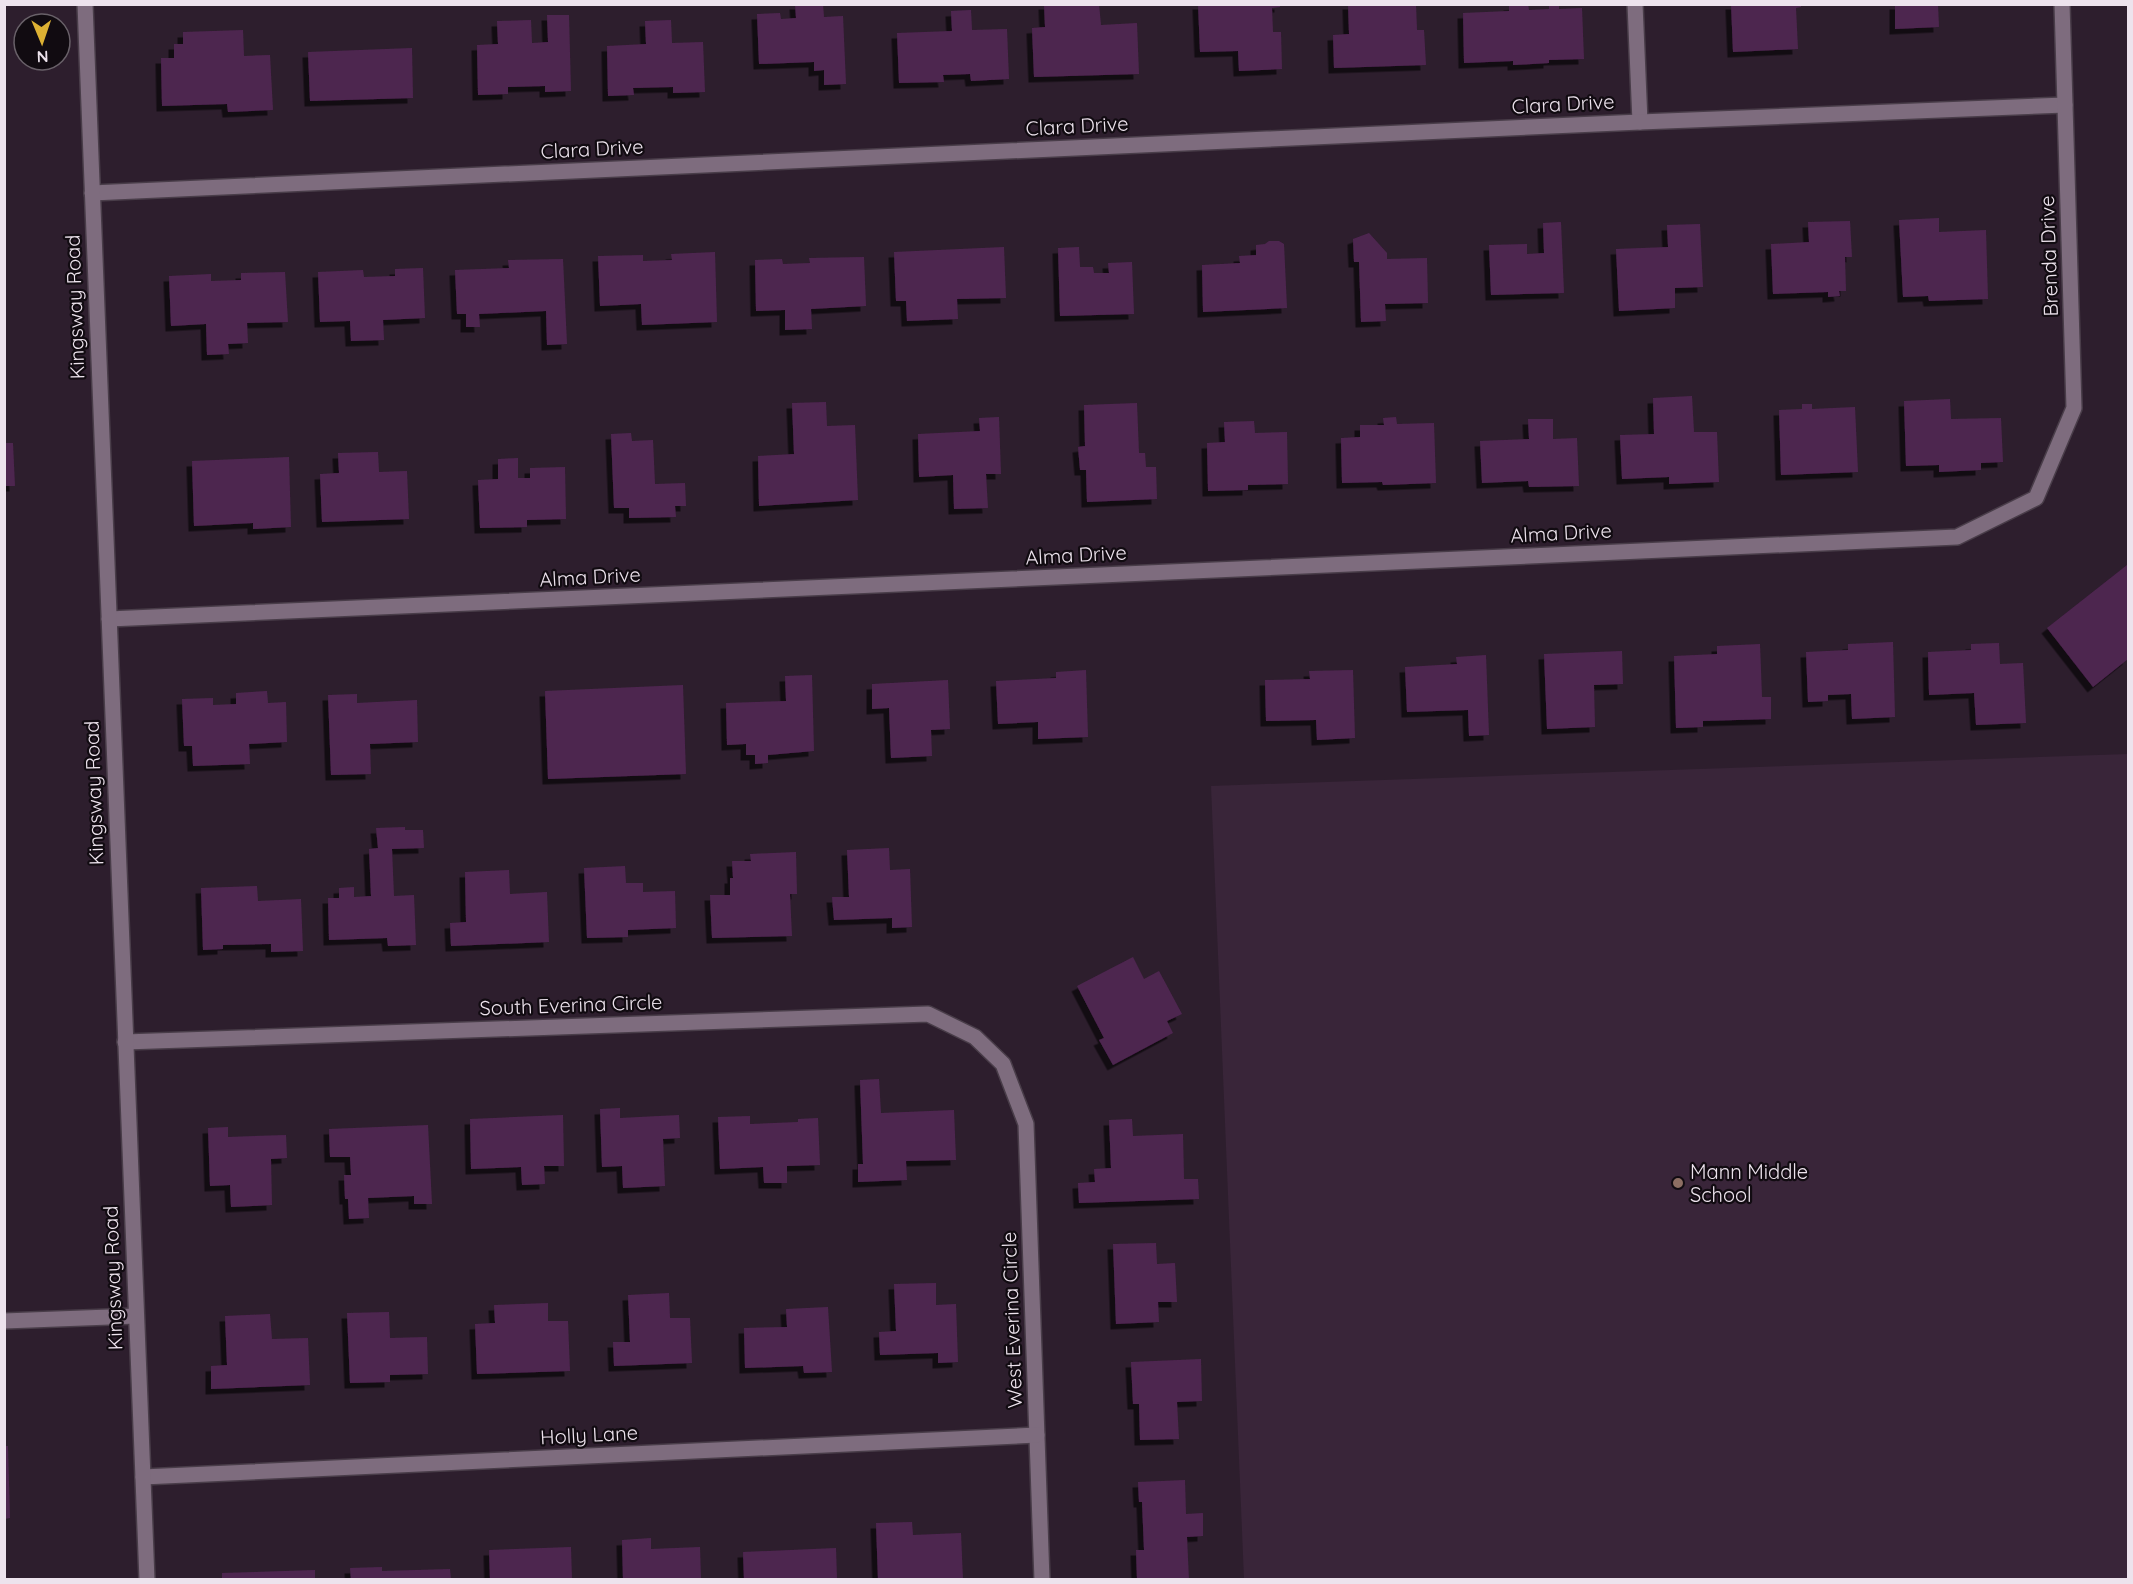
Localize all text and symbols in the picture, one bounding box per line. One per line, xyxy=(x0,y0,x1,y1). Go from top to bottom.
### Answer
north arrow xyxy=(12,12,72,72)
text: N xyxy=(36,47,49,67)
street label: Clara Drive xyxy=(1511,88,1615,119)
street label: Clara Drive xyxy=(1025,110,1129,141)
street label: Clara Drive xyxy=(540,133,644,164)
street label: Brenda Drive xyxy=(2034,195,2063,317)
street label: Kingsway Road xyxy=(59,234,90,380)
street label: Alma Drive xyxy=(1510,517,1612,548)
street label: Alma Drive xyxy=(1025,539,1127,570)
street label: Alma Drive xyxy=(539,561,641,592)
street label: Kingsway Road xyxy=(78,720,109,866)
street label: South Everina Circle xyxy=(479,989,663,1020)
place label: Mann Middle School xyxy=(1690,1159,1808,1207)
marker: Mann Middle School xyxy=(1671,1176,1685,1190)
street label: Kingsway Road xyxy=(97,1205,128,1351)
street label: West Everina Circle xyxy=(996,1231,1027,1409)
street label: Holly Lane xyxy=(539,1419,638,1450)

